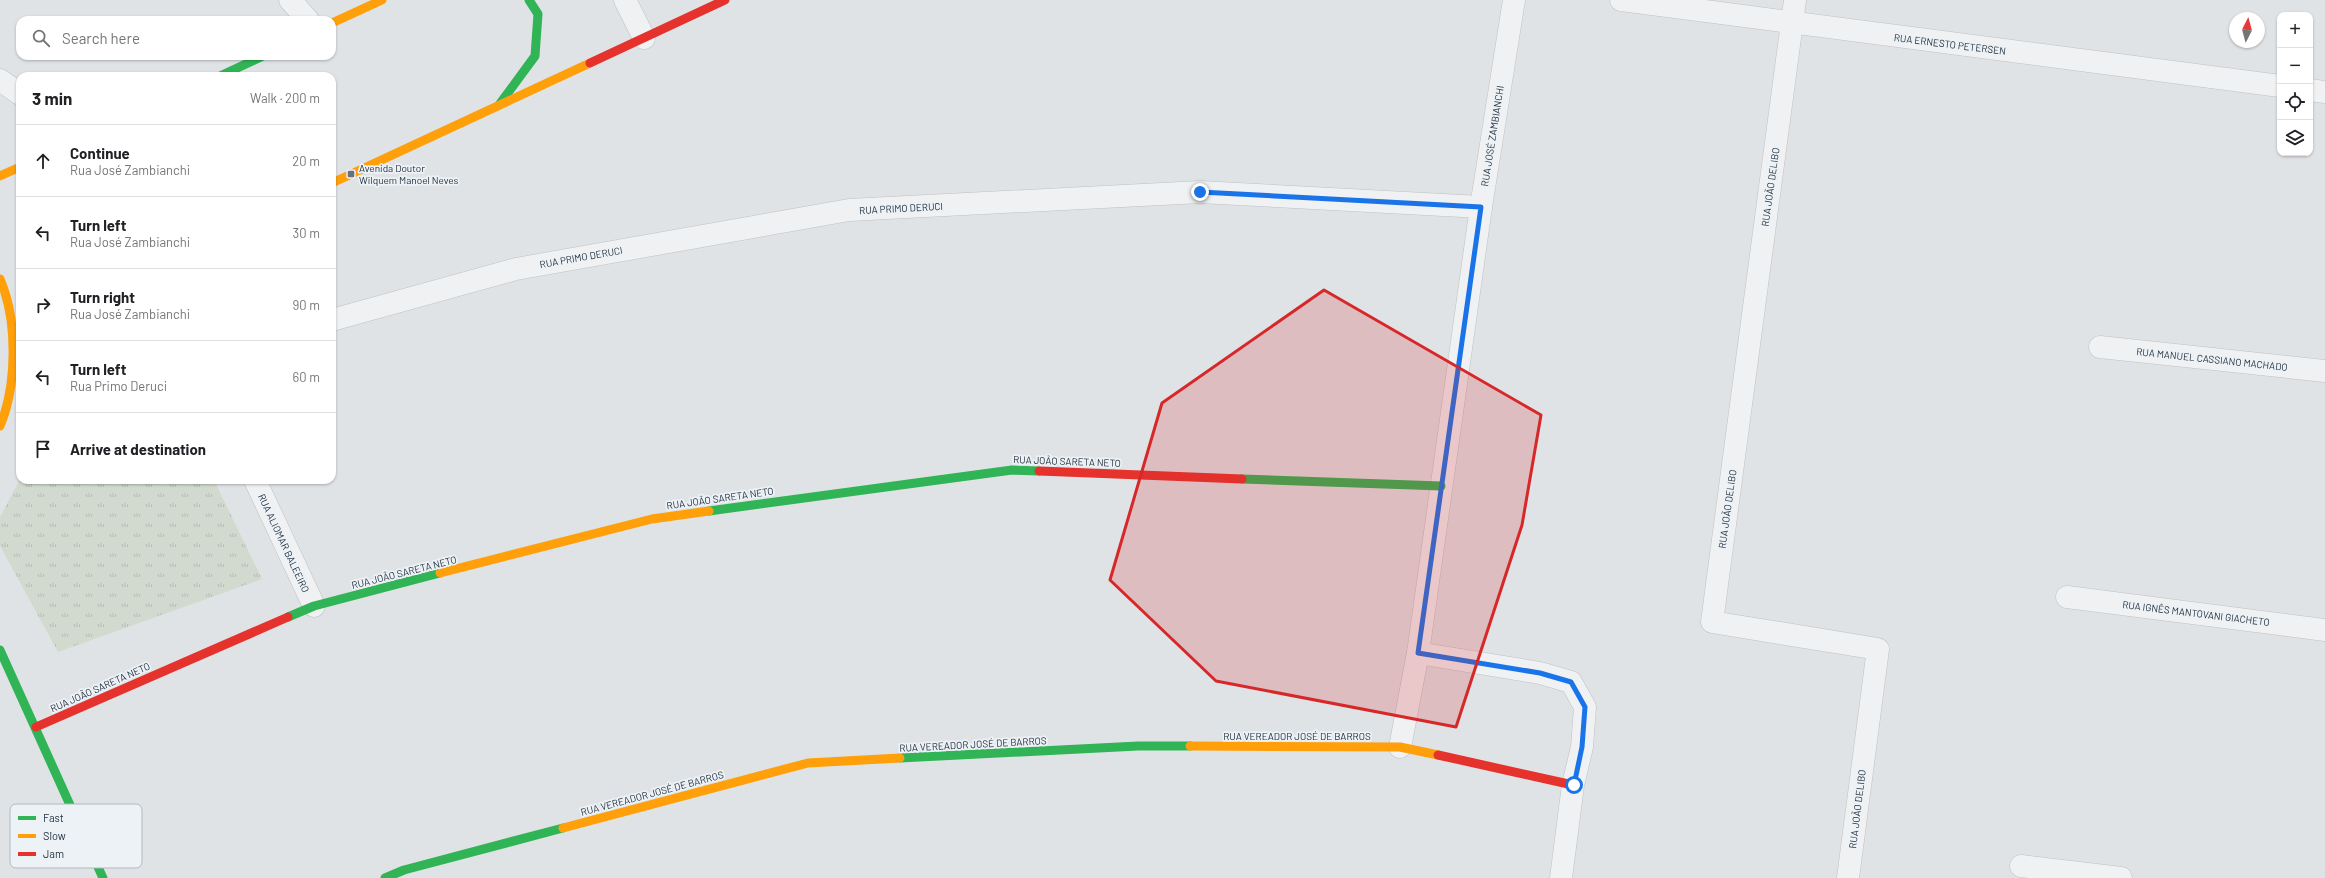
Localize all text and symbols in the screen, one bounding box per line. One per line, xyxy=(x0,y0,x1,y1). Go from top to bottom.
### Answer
north arrow xyxy=(2229,12,2265,48)
map controls xyxy=(2277,12,2313,156)
button: + xyxy=(2277,12,2313,48)
search box xyxy=(16,16,336,60)
icon: search xyxy=(30,27,52,49)
text: Search here xyxy=(62,29,140,47)
street label: RUA ERNESTO PETERSEN xyxy=(1893,31,2007,57)
button: − xyxy=(2277,48,2313,84)
button: locate xyxy=(2277,84,2313,120)
street label: RUA JOSÉ ZAMBIANCHI xyxy=(1478,85,1506,187)
text: 3 min xyxy=(32,88,72,108)
text: Walk · 200 m xyxy=(250,90,320,106)
button: layers xyxy=(2277,120,2313,156)
text: Continue xyxy=(70,144,130,162)
street label: RUA JOÃO DELIBO xyxy=(1759,147,1781,227)
icon: ahead xyxy=(32,150,54,172)
text: 20 m xyxy=(292,153,320,169)
text: Rua José Zambianchi xyxy=(70,162,190,178)
place label: Avenida Doutor Wilquem Manoel Neves xyxy=(359,162,459,186)
marker: Avenida Doutor Wilquem Manoel Neves xyxy=(346,169,356,179)
route end xyxy=(1191,183,1209,201)
street label: RUA PRIMO DERUCI xyxy=(859,200,943,216)
text: Turn left xyxy=(70,216,126,234)
icon: left xyxy=(32,222,54,244)
text: 30 m xyxy=(293,225,320,241)
text: Rua José Zambianchi xyxy=(70,234,190,250)
street label: RUA PRIMO DERUCI xyxy=(539,244,623,270)
text: Turn right xyxy=(70,288,135,306)
icon: right xyxy=(32,294,54,316)
text: 90 m xyxy=(293,297,320,313)
text: Rua José Zambianchi xyxy=(70,306,190,322)
street label: RUA MANUEL CASSIANO MACHADO xyxy=(2136,345,2288,373)
text: Turn left xyxy=(70,360,126,378)
icon: left xyxy=(32,366,54,388)
text: 60 m xyxy=(293,369,320,385)
text: Rua Primo Deruci xyxy=(70,378,167,394)
icon: arrive xyxy=(32,438,54,460)
text: Arrive at destination xyxy=(70,440,206,458)
street label: RUA JOÃO SARETA NETO xyxy=(1013,453,1121,469)
street label: RUA JOÃO DELIBO xyxy=(1716,469,1738,549)
street label: RUA JOÃO SARETA NETO xyxy=(666,485,774,511)
street label: RUA ALIOMAR BALEEIRO xyxy=(256,492,312,594)
street label: RUA JOÃO SARETA NETO xyxy=(350,553,458,591)
street label: RUA IGNÊS MANTOVANI GIACHETO xyxy=(2122,598,2270,628)
street label: RUA JOÃO SARETA NETO xyxy=(48,660,152,714)
street label: RUA VEREADOR JOSÉ DE BARROS xyxy=(1223,730,1371,742)
street label: RUA VEREADOR JOSÉ DE BARROS xyxy=(899,734,1047,754)
street label: RUA VEREADOR JOSÉ DE BARROS xyxy=(579,768,725,818)
street label: RUA JOÃO DELIBO xyxy=(1846,769,1868,849)
route start xyxy=(1565,776,1583,794)
legend xyxy=(10,804,142,868)
text: Fast xyxy=(43,811,64,824)
text: Slow xyxy=(43,829,66,842)
text: Jam xyxy=(43,847,64,860)

